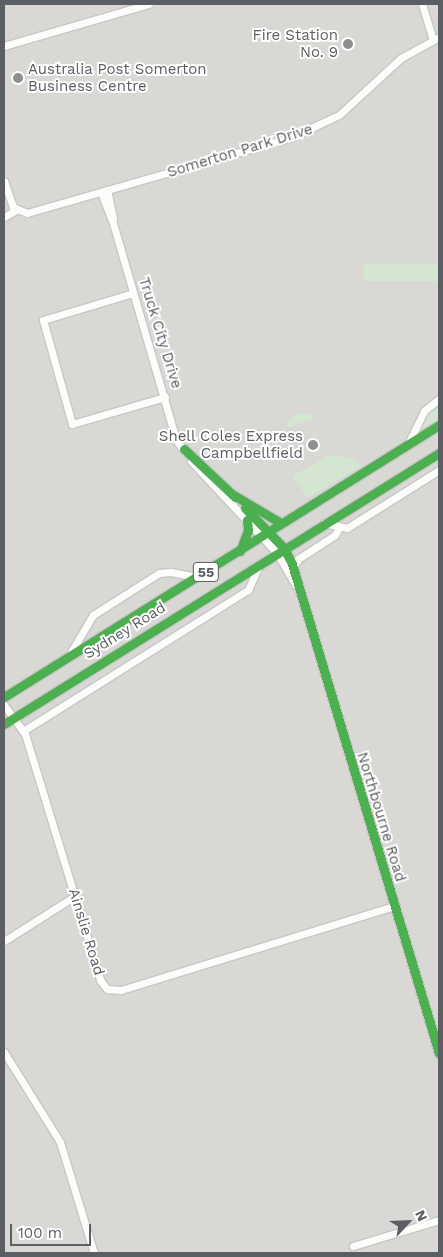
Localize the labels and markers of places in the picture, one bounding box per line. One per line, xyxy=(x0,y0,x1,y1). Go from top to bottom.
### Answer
place label: Fire Station No. 9 xyxy=(253,26,338,61)
marker: Fire Station No. 9 xyxy=(342,38,354,50)
place label: Australia Post Somerton Business Centre xyxy=(28,60,207,95)
marker: Australia Post Somerton Business Centre xyxy=(12,72,24,84)
place label: Shell Coles Express Campbellfield xyxy=(158,427,303,462)
marker: Shell Coles Express Campbellfield xyxy=(307,439,319,451)

